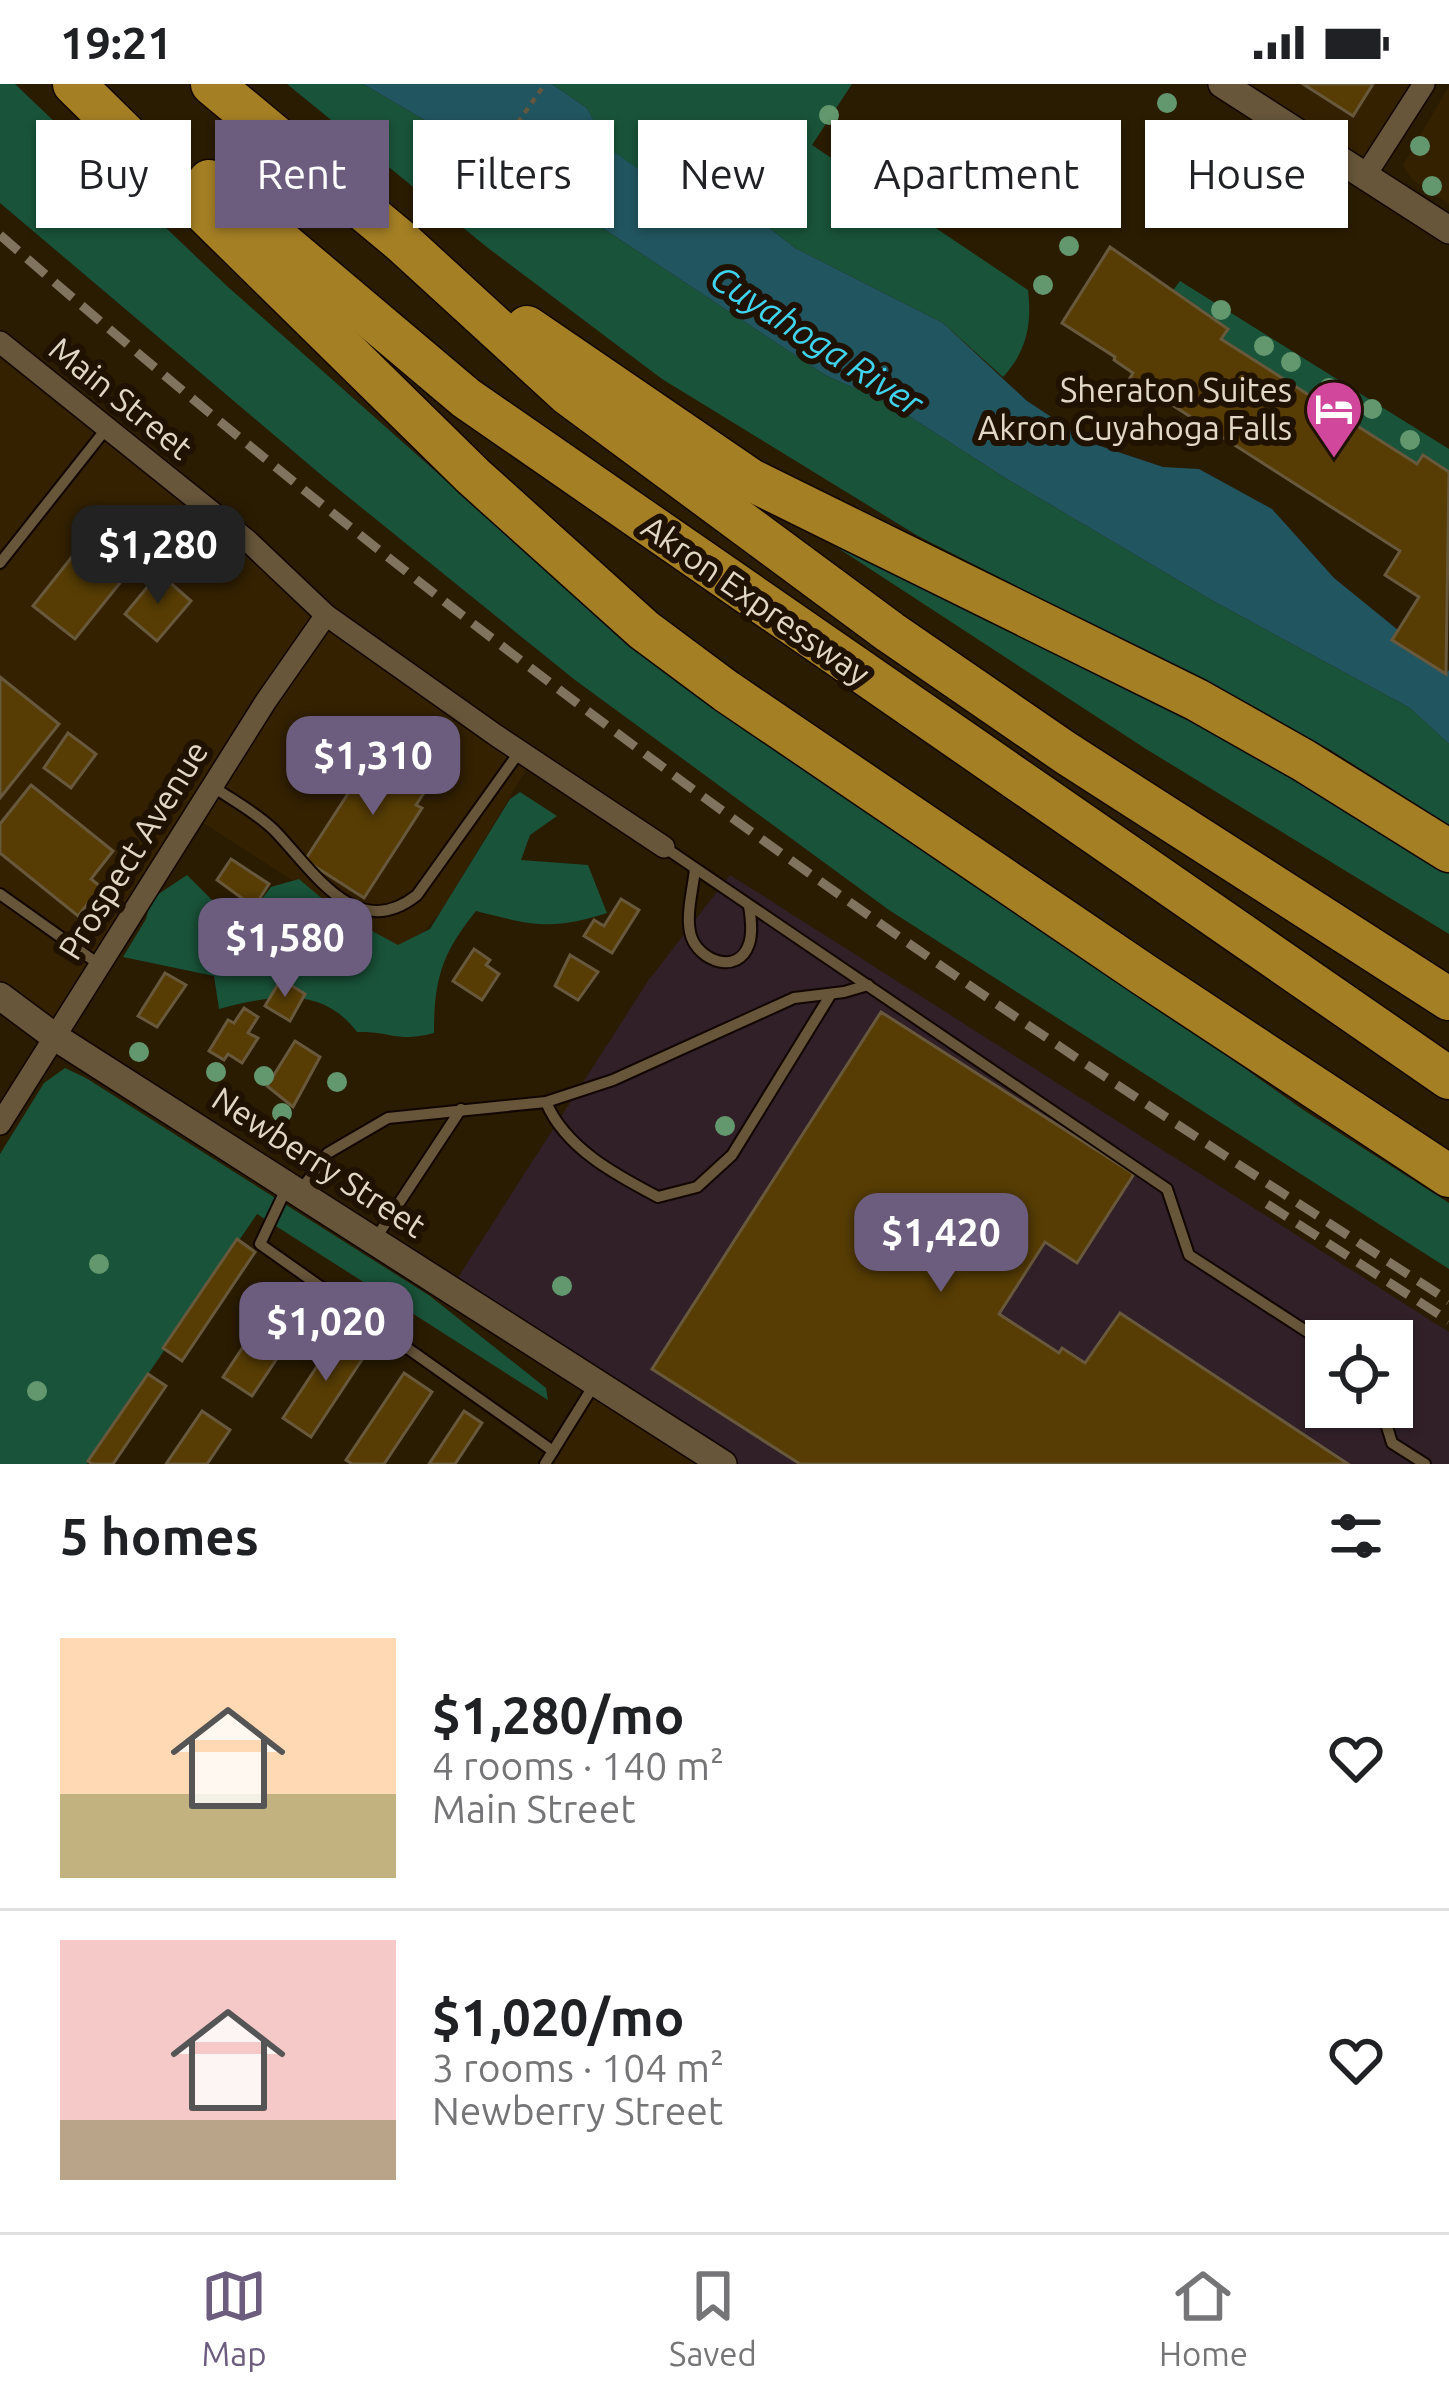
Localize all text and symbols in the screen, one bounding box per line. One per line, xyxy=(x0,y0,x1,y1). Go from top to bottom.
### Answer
text: 19:21 xyxy=(60,17,173,68)
chip: Buy xyxy=(36,120,191,228)
chip: Rent xyxy=(215,120,389,228)
chip: Filters xyxy=(413,120,614,228)
chip: New xyxy=(638,120,807,228)
chip: Apartment xyxy=(831,120,1121,228)
chip: House xyxy=(1145,120,1348,228)
water label: Cuyahoga River xyxy=(703,256,932,424)
street label: Main Street xyxy=(43,329,200,466)
place label: Sheraton Suites Akron Cuyahoga Falls xyxy=(978,371,1292,446)
hotel icon: Sheraton Suites Akron Cuyahoga Falls xyxy=(1303,378,1365,460)
pin: $1,280 xyxy=(60,505,256,607)
street label: Akron Expressway xyxy=(636,507,877,692)
text: $1,280 xyxy=(98,522,218,565)
pin: $1,310 xyxy=(275,716,471,818)
text: $1,310 xyxy=(313,733,433,776)
street label: Prospect Avenue xyxy=(51,734,215,966)
pin: $1,580 xyxy=(187,898,383,1000)
text: $1,580 xyxy=(225,915,345,958)
street label: Newberry Street xyxy=(206,1079,433,1244)
pin: $1,420 xyxy=(843,1193,1039,1295)
text: $1,420 xyxy=(881,1210,1001,1253)
pin: $1,020 xyxy=(228,1282,424,1384)
text: $1,020 xyxy=(266,1299,386,1342)
map controls xyxy=(1305,1320,1413,1428)
button: locate xyxy=(1305,1320,1413,1428)
icon: filters xyxy=(1323,1503,1389,1569)
text: 5 homes xyxy=(60,1507,259,1565)
icon: home xyxy=(156,1686,300,1830)
text: $1,280/mo xyxy=(432,1686,684,1744)
icon: heart xyxy=(1323,1725,1389,1791)
text: 4 rooms · 140 m² xyxy=(432,1744,724,1787)
text: Main Street xyxy=(432,1787,636,1830)
icon: home xyxy=(156,1988,300,2132)
text: $1,020/mo xyxy=(432,1988,684,2046)
icon: heart xyxy=(1323,2027,1389,2093)
text: 3 rooms · 104 m² xyxy=(432,2046,724,2089)
text: Newberry Street xyxy=(432,2089,723,2132)
tab: Map xyxy=(201,2263,267,2372)
tab: Saved xyxy=(669,2263,757,2372)
tab: Home xyxy=(1159,2263,1248,2372)

